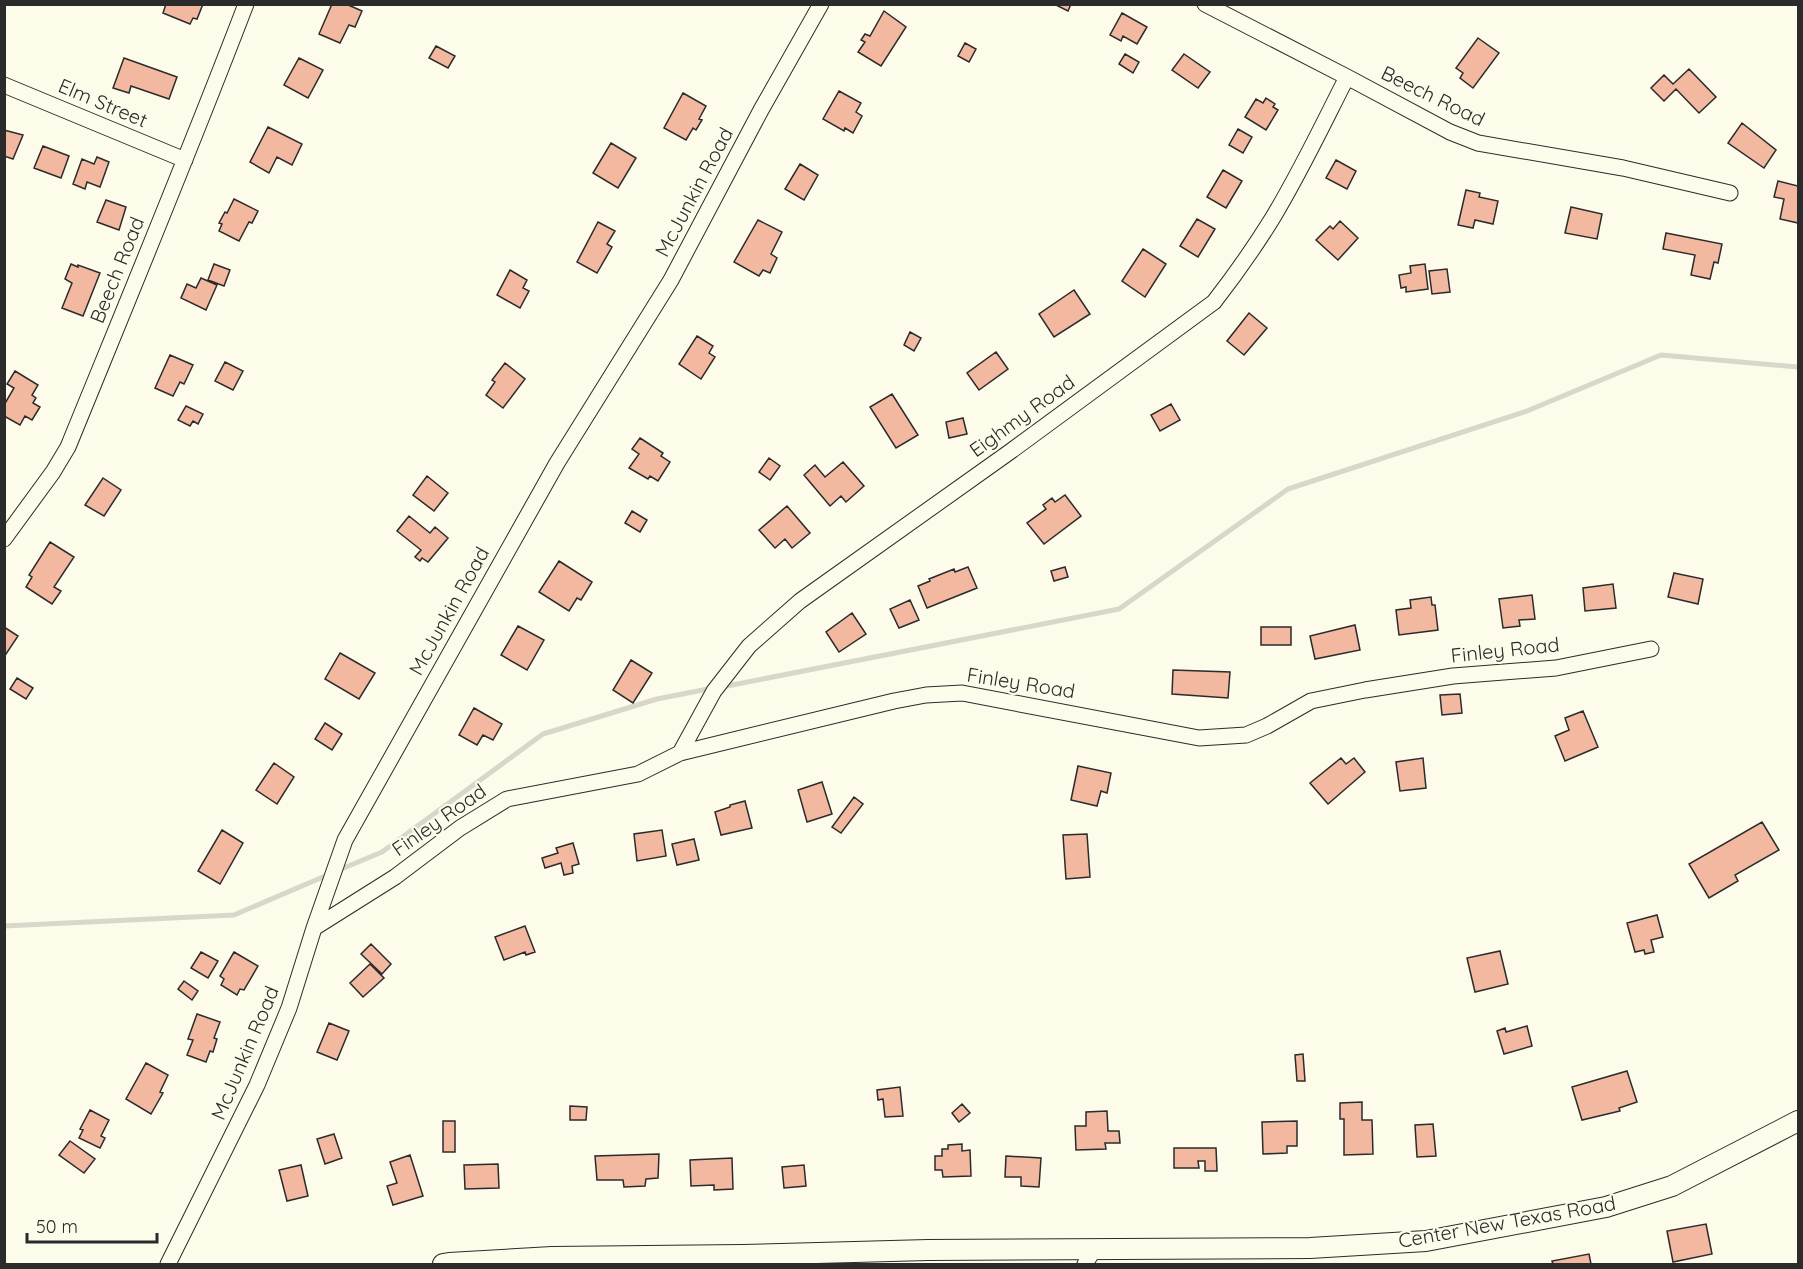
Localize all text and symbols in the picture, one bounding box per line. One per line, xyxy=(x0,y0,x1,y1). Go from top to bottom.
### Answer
street label: Beech Road xyxy=(1377,60,1489,131)
street label: Elm Street xyxy=(55,73,152,133)
street label: McJunkin Road xyxy=(649,123,738,261)
street label: Beech Road xyxy=(84,213,149,327)
street label: Eighmy Road xyxy=(964,369,1079,462)
street label: McJunkin Road xyxy=(403,542,494,679)
street label: Finley Road xyxy=(1449,631,1561,668)
street label: Finley Road xyxy=(965,662,1077,703)
street label: Finley Road xyxy=(387,778,491,861)
street label: McJunkin Road xyxy=(205,982,284,1123)
street label: Center New Texas Road xyxy=(1396,1190,1618,1253)
scale bar xyxy=(27,1206,158,1244)
text: 50 m xyxy=(36,1215,78,1238)

